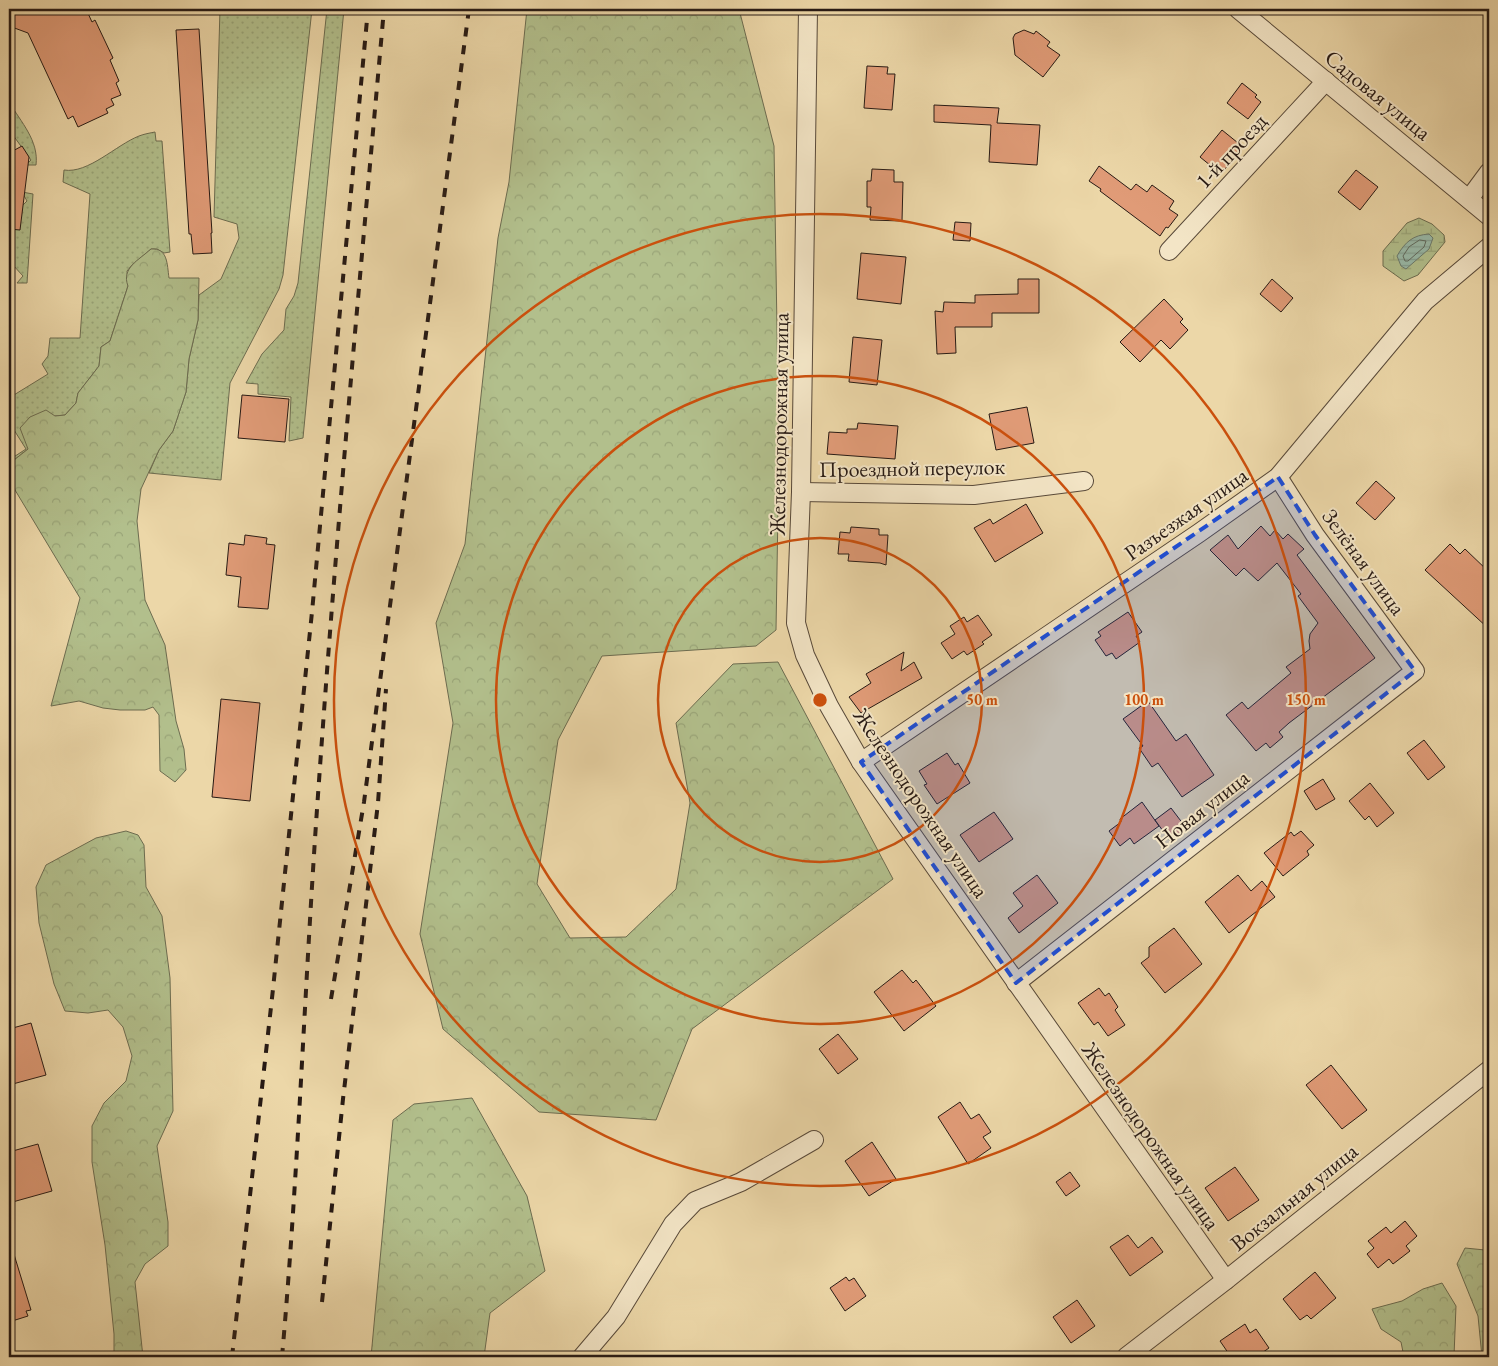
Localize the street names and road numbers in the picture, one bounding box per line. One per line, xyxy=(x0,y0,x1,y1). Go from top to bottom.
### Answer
street label: Садовая улица xyxy=(1319,43,1437,147)
street label: 1-й проезд xyxy=(1189,107,1273,195)
street label: Железнодорожная улица xyxy=(763,312,795,537)
street label: Проездной переулок xyxy=(819,452,1006,484)
street label: Разъезжая улица xyxy=(1118,461,1254,567)
street label: Зелёная улица xyxy=(1316,503,1413,621)
street label: Железнодорожная улица xyxy=(846,702,996,904)
street label: Новая улица xyxy=(1149,763,1255,855)
street label: Железнодорожная улица xyxy=(1075,1036,1227,1236)
street label: Вокзальная улица xyxy=(1224,1136,1364,1257)

